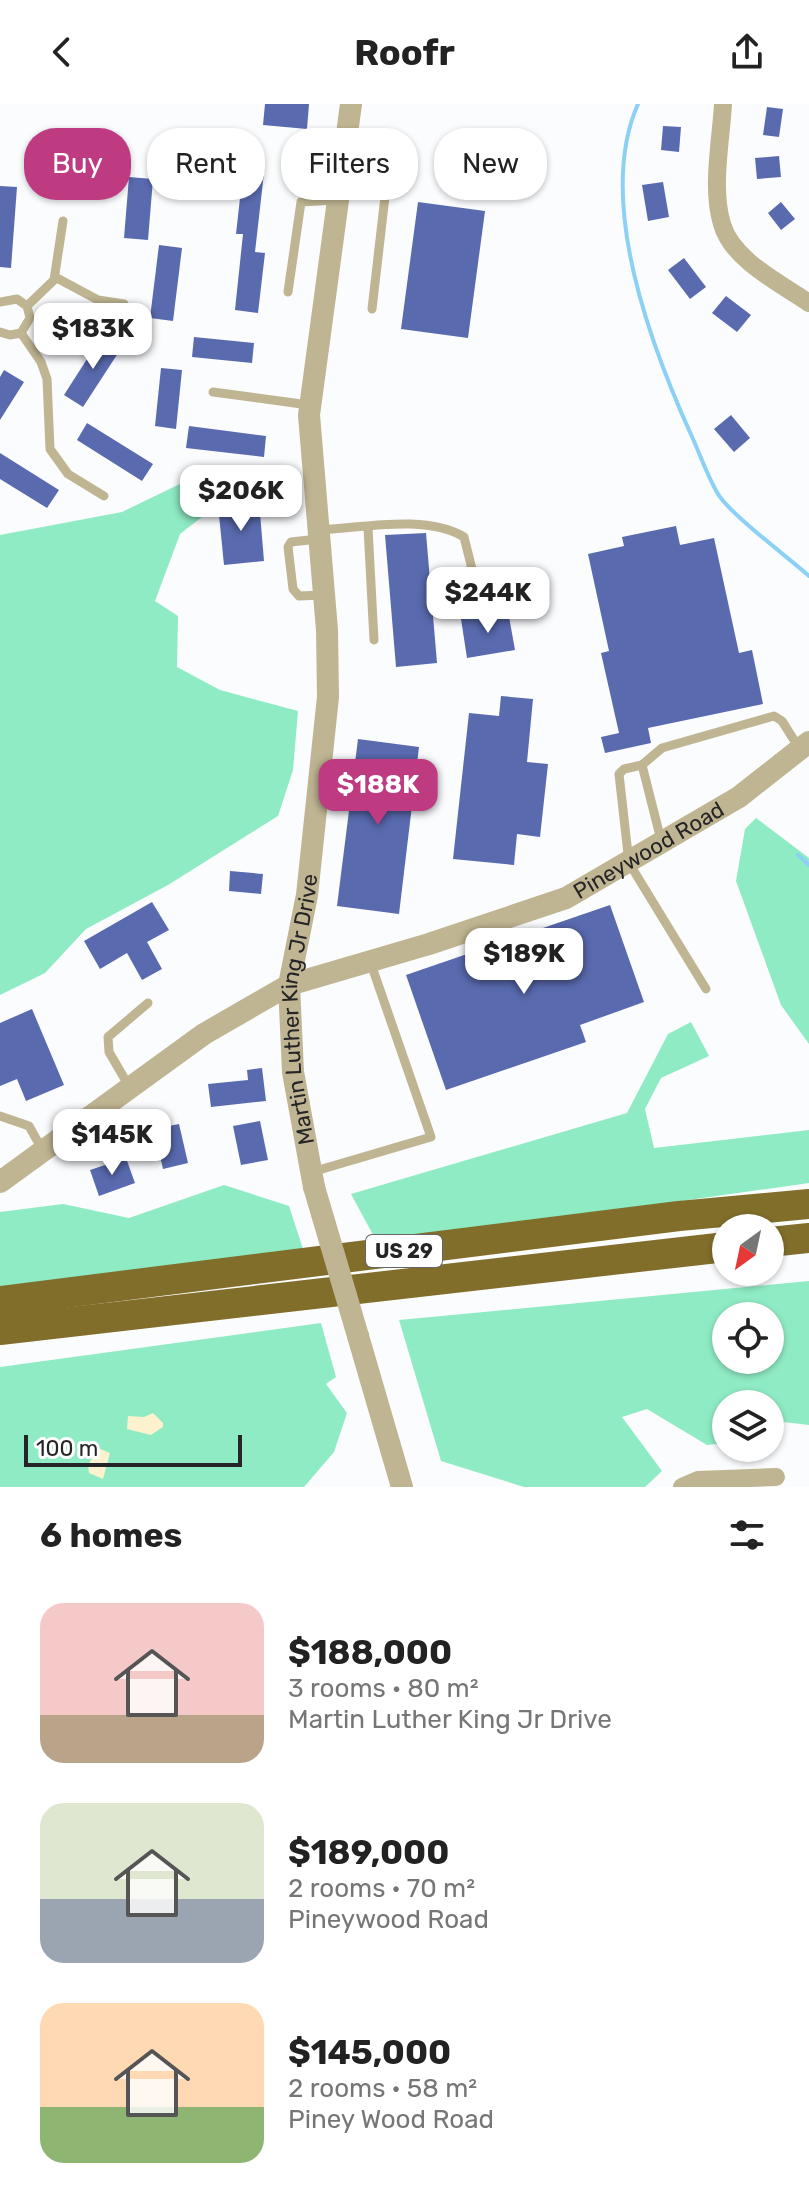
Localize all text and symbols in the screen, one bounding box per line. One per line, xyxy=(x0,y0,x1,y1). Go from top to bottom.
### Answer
icon: back xyxy=(40,30,84,74)
icon: share xyxy=(725,30,769,74)
text: Roofr xyxy=(354,31,455,74)
chip: Buy xyxy=(24,128,131,200)
chip: Rent xyxy=(147,128,265,200)
chip: Filters xyxy=(281,128,418,200)
chip: New xyxy=(434,128,547,200)
pin: $183K xyxy=(37,303,149,371)
text: $183K xyxy=(52,313,134,344)
pin: $206K xyxy=(185,465,297,533)
text: $206K xyxy=(198,475,284,506)
pin: $244K xyxy=(432,567,544,635)
text: $244K xyxy=(445,577,531,608)
pin: $188K xyxy=(322,759,434,827)
text: $188K xyxy=(337,769,419,800)
street label: Pineywood Road xyxy=(568,795,729,904)
street label: Martin Luther King Jr Drive xyxy=(275,872,323,1147)
pin: $189K xyxy=(468,928,580,996)
text: $189K xyxy=(483,938,565,969)
pin: $145K xyxy=(56,1109,168,1177)
text: $145K xyxy=(71,1119,153,1150)
north arrow xyxy=(712,1214,784,1286)
map controls xyxy=(712,1214,784,1462)
road number: US 29 xyxy=(366,1235,442,1267)
button: locate xyxy=(712,1302,784,1374)
button: layers xyxy=(712,1390,784,1462)
scale bar xyxy=(24,1431,242,1467)
text: 100 m xyxy=(36,1435,98,1462)
icon: filters xyxy=(725,1513,769,1557)
text: 6 homes xyxy=(40,1515,182,1556)
text: $188,000 xyxy=(288,1632,452,1673)
icon: home xyxy=(104,1635,200,1731)
text: 3 rooms · 80 m² xyxy=(288,1673,479,1704)
text: Martin Luther King Jr Drive xyxy=(288,1704,612,1735)
text: $189,000 xyxy=(288,1832,449,1873)
icon: home xyxy=(104,1835,200,1931)
text: 2 rooms · 70 m² xyxy=(288,1873,475,1904)
text: Pineywood Road xyxy=(288,1904,489,1935)
text: $145,000 xyxy=(288,2032,451,2073)
icon: home xyxy=(104,2035,200,2131)
text: 2 rooms · 58 m² xyxy=(288,2073,477,2104)
text: Piney Wood Road xyxy=(288,2104,494,2135)

